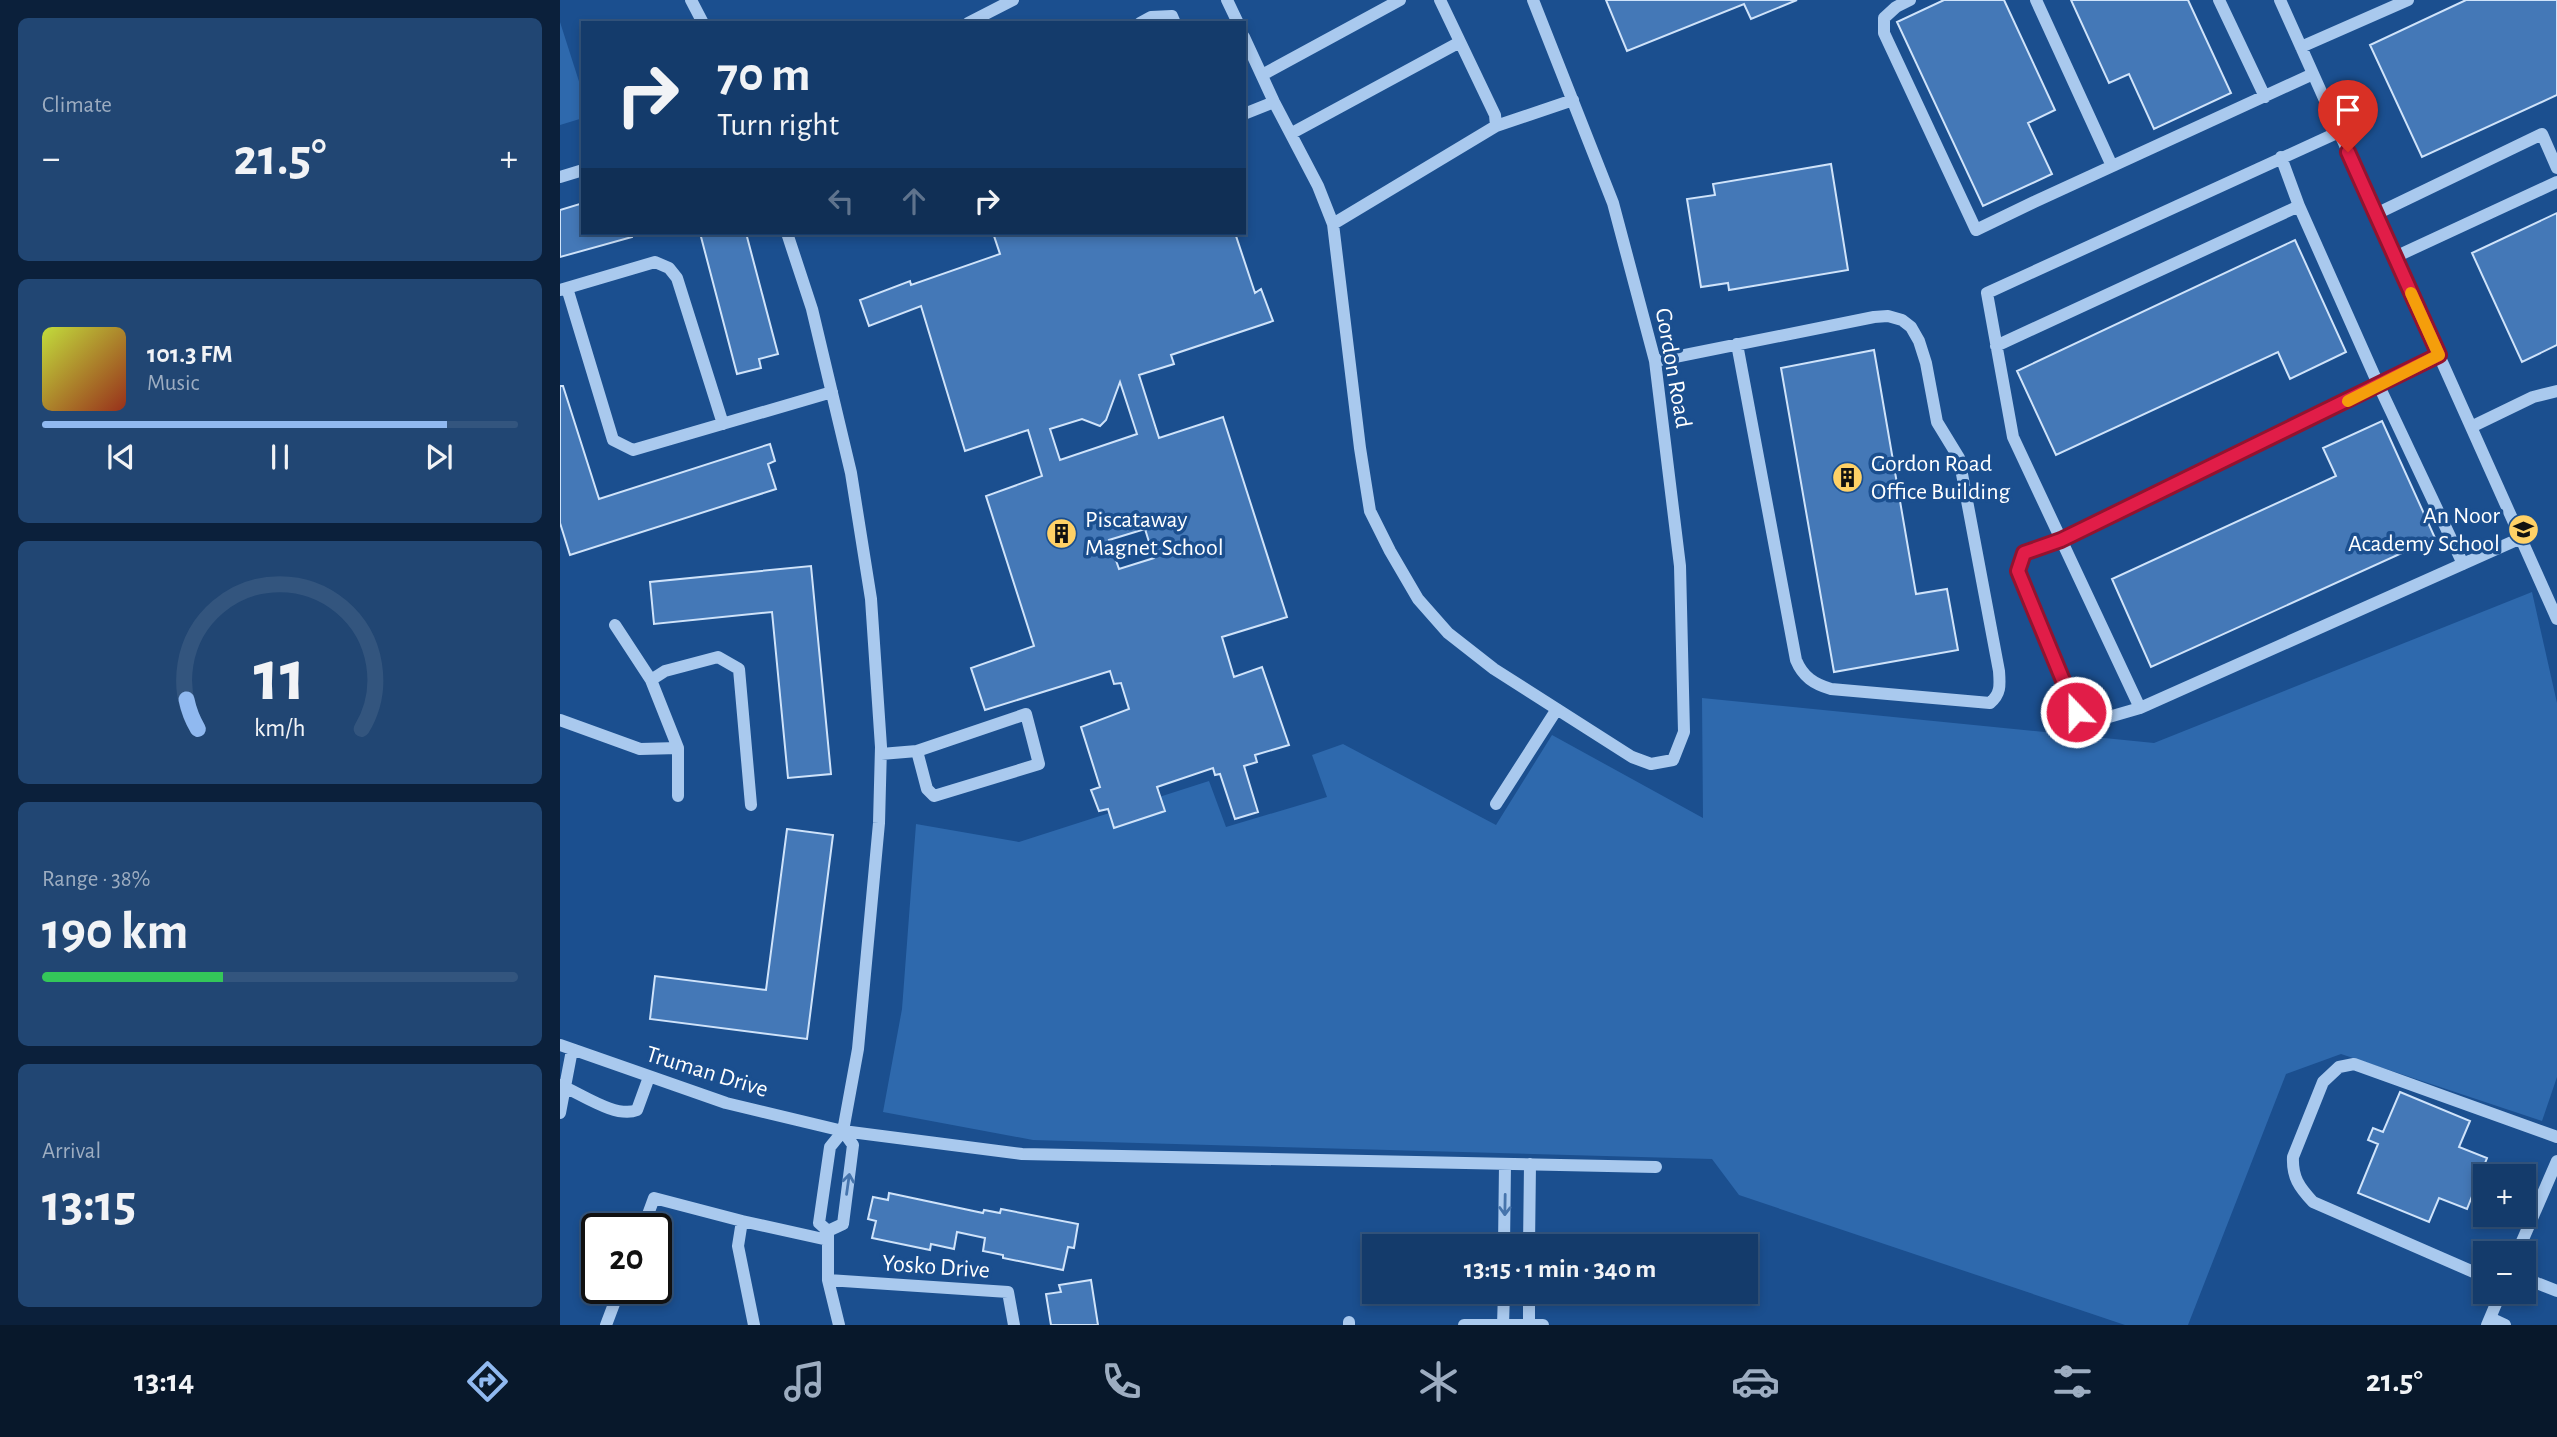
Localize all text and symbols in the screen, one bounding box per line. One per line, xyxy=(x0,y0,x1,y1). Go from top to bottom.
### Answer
icon: right xyxy=(602,49,693,140)
text: 70 m xyxy=(717,51,811,100)
pin xyxy=(2318,80,2378,152)
icon: arrive xyxy=(2329,91,2367,129)
text: Climate xyxy=(42,94,112,117)
text: Turn right xyxy=(717,109,839,141)
text: 21.5° xyxy=(234,132,326,184)
text: − xyxy=(42,140,60,178)
text: + xyxy=(500,140,518,178)
icon: left xyxy=(822,182,860,220)
icon: ahead xyxy=(895,182,933,220)
icon: right xyxy=(968,182,1006,220)
street label: Gordon Road xyxy=(1651,306,1695,430)
text: 101.3 FM xyxy=(147,341,233,367)
text: Music xyxy=(147,372,199,395)
icon: previous xyxy=(102,438,140,476)
icon: pause xyxy=(261,438,299,476)
icon: next xyxy=(420,438,458,476)
place label: Gordon Road Office Building xyxy=(1871,452,2011,504)
building icon: Gordon Road Office Building xyxy=(1831,461,1865,495)
place label: An Noor Academy School xyxy=(2348,504,2500,556)
place label: Piscataway Magnet School xyxy=(1085,508,1224,560)
school or university icon: An Noor Academy School xyxy=(2506,513,2540,547)
building icon: Piscataway Magnet School xyxy=(1045,517,1079,551)
text: 11 xyxy=(254,641,306,714)
position arrow xyxy=(2039,675,2113,749)
text: km/h xyxy=(254,715,306,740)
text: Range · 38% xyxy=(42,868,151,891)
text: 190 km xyxy=(42,906,188,958)
street label: Truman Drive xyxy=(643,1042,771,1102)
text: Arrival xyxy=(42,1140,101,1163)
map controls xyxy=(2473,1164,2536,1304)
button: + xyxy=(2473,1164,2536,1227)
one-way arrow xyxy=(842,1173,855,1196)
text: 13:15 xyxy=(42,1178,136,1230)
one-way arrow xyxy=(1498,1193,1512,1216)
speed limit sign: 20 xyxy=(581,1213,672,1304)
button: − xyxy=(2473,1241,2536,1304)
street label: Yosko Drive xyxy=(881,1251,991,1283)
text: 13:15 · 1 min · 340 m xyxy=(1464,1256,1656,1282)
icon: directions xyxy=(463,1357,512,1406)
icon: music xyxy=(780,1357,829,1406)
icon: phone xyxy=(1097,1357,1146,1406)
icon: climate xyxy=(1414,1357,1463,1406)
icon: car xyxy=(1731,1357,1780,1406)
icon: filters xyxy=(2048,1357,2097,1406)
text: 13:14 xyxy=(134,1365,194,1397)
text: 21.5° xyxy=(2366,1365,2423,1397)

